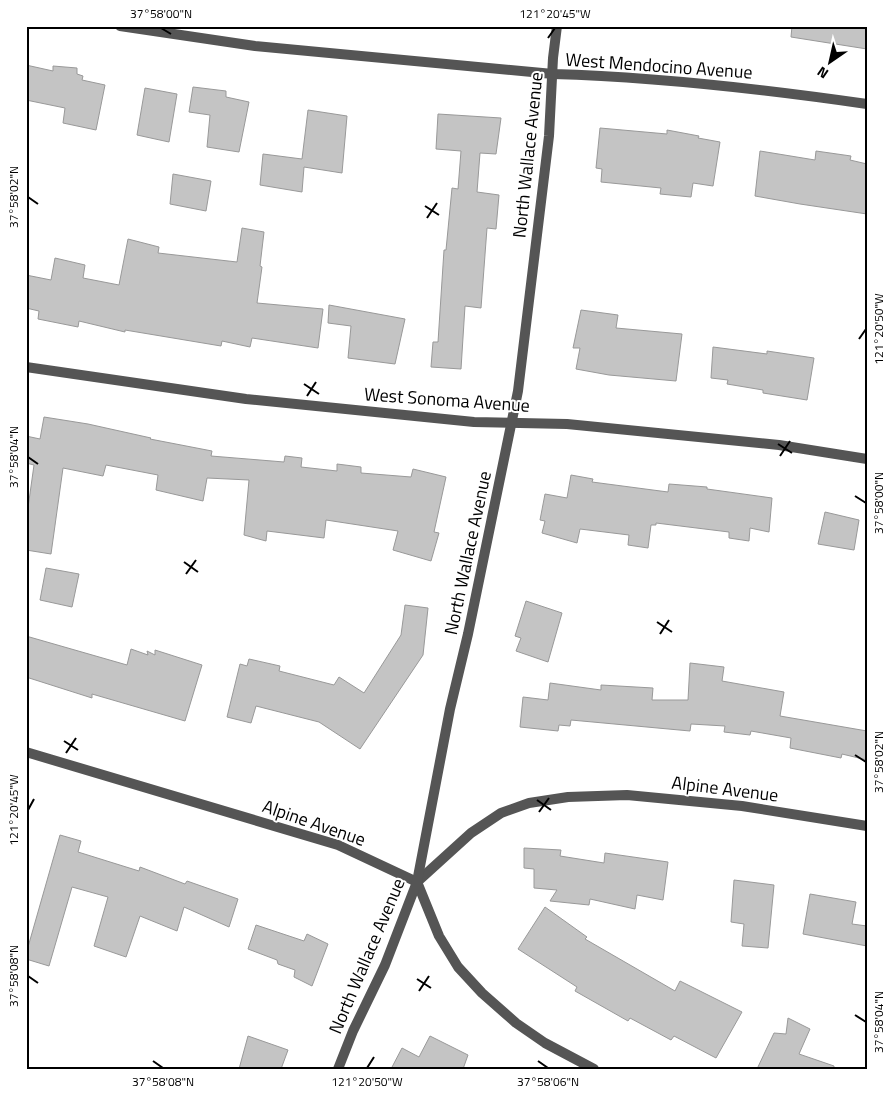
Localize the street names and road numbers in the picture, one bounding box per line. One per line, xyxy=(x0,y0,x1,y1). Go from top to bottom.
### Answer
street label: West Mendocino Avenue xyxy=(565,45,753,86)
street label: North Wallace Avenue xyxy=(505,71,550,239)
street label: West Sonoma Avenue xyxy=(363,380,531,419)
street label: North Wallace Avenue xyxy=(437,468,498,637)
street label: Alpine Avenue xyxy=(670,769,780,808)
street label: Alpine Avenue xyxy=(259,792,369,853)
street label: North Wallace Avenue xyxy=(322,874,412,1038)

